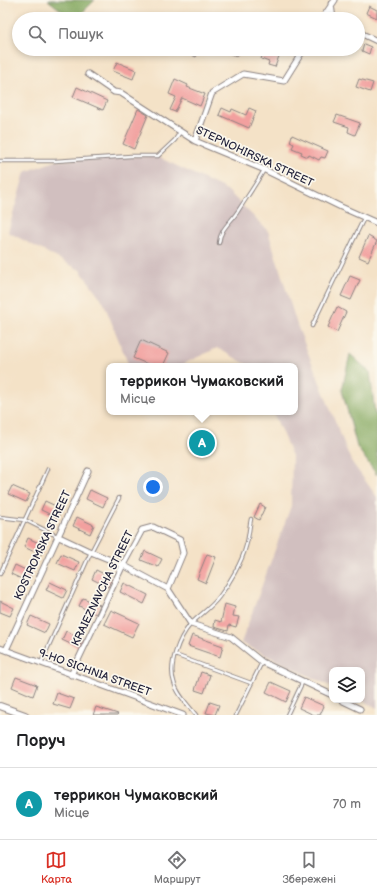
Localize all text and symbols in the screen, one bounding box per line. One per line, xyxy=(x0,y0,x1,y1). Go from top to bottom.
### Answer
search box xyxy=(12,12,365,56)
icon: search xyxy=(26,23,48,45)
text: Пошук xyxy=(58,25,104,44)
street label: STEPNOHIRSKA STREET xyxy=(194,123,316,190)
popup xyxy=(106,363,298,415)
text: террикон Чумаковский xyxy=(120,372,284,391)
text: Місце xyxy=(120,391,155,407)
pin: A xyxy=(189,428,215,458)
your location xyxy=(143,477,163,497)
street label: KOSTROMSKA STREET xyxy=(11,488,74,602)
street label: KRAIEZNAVCHA STREET xyxy=(69,528,136,648)
street label: 9-HO SICHNIA STREET xyxy=(37,646,153,699)
map controls xyxy=(329,667,365,703)
button: layers xyxy=(329,667,365,703)
text: Поруч xyxy=(16,731,66,751)
text: террикон Чумаковский xyxy=(54,786,218,805)
text: A xyxy=(25,796,33,812)
text: 70 m xyxy=(333,796,361,812)
text: Місце xyxy=(54,805,89,821)
tab: Карта xyxy=(41,849,72,886)
tab: Маршрут xyxy=(154,849,201,886)
tab: Збережені xyxy=(282,849,336,886)

